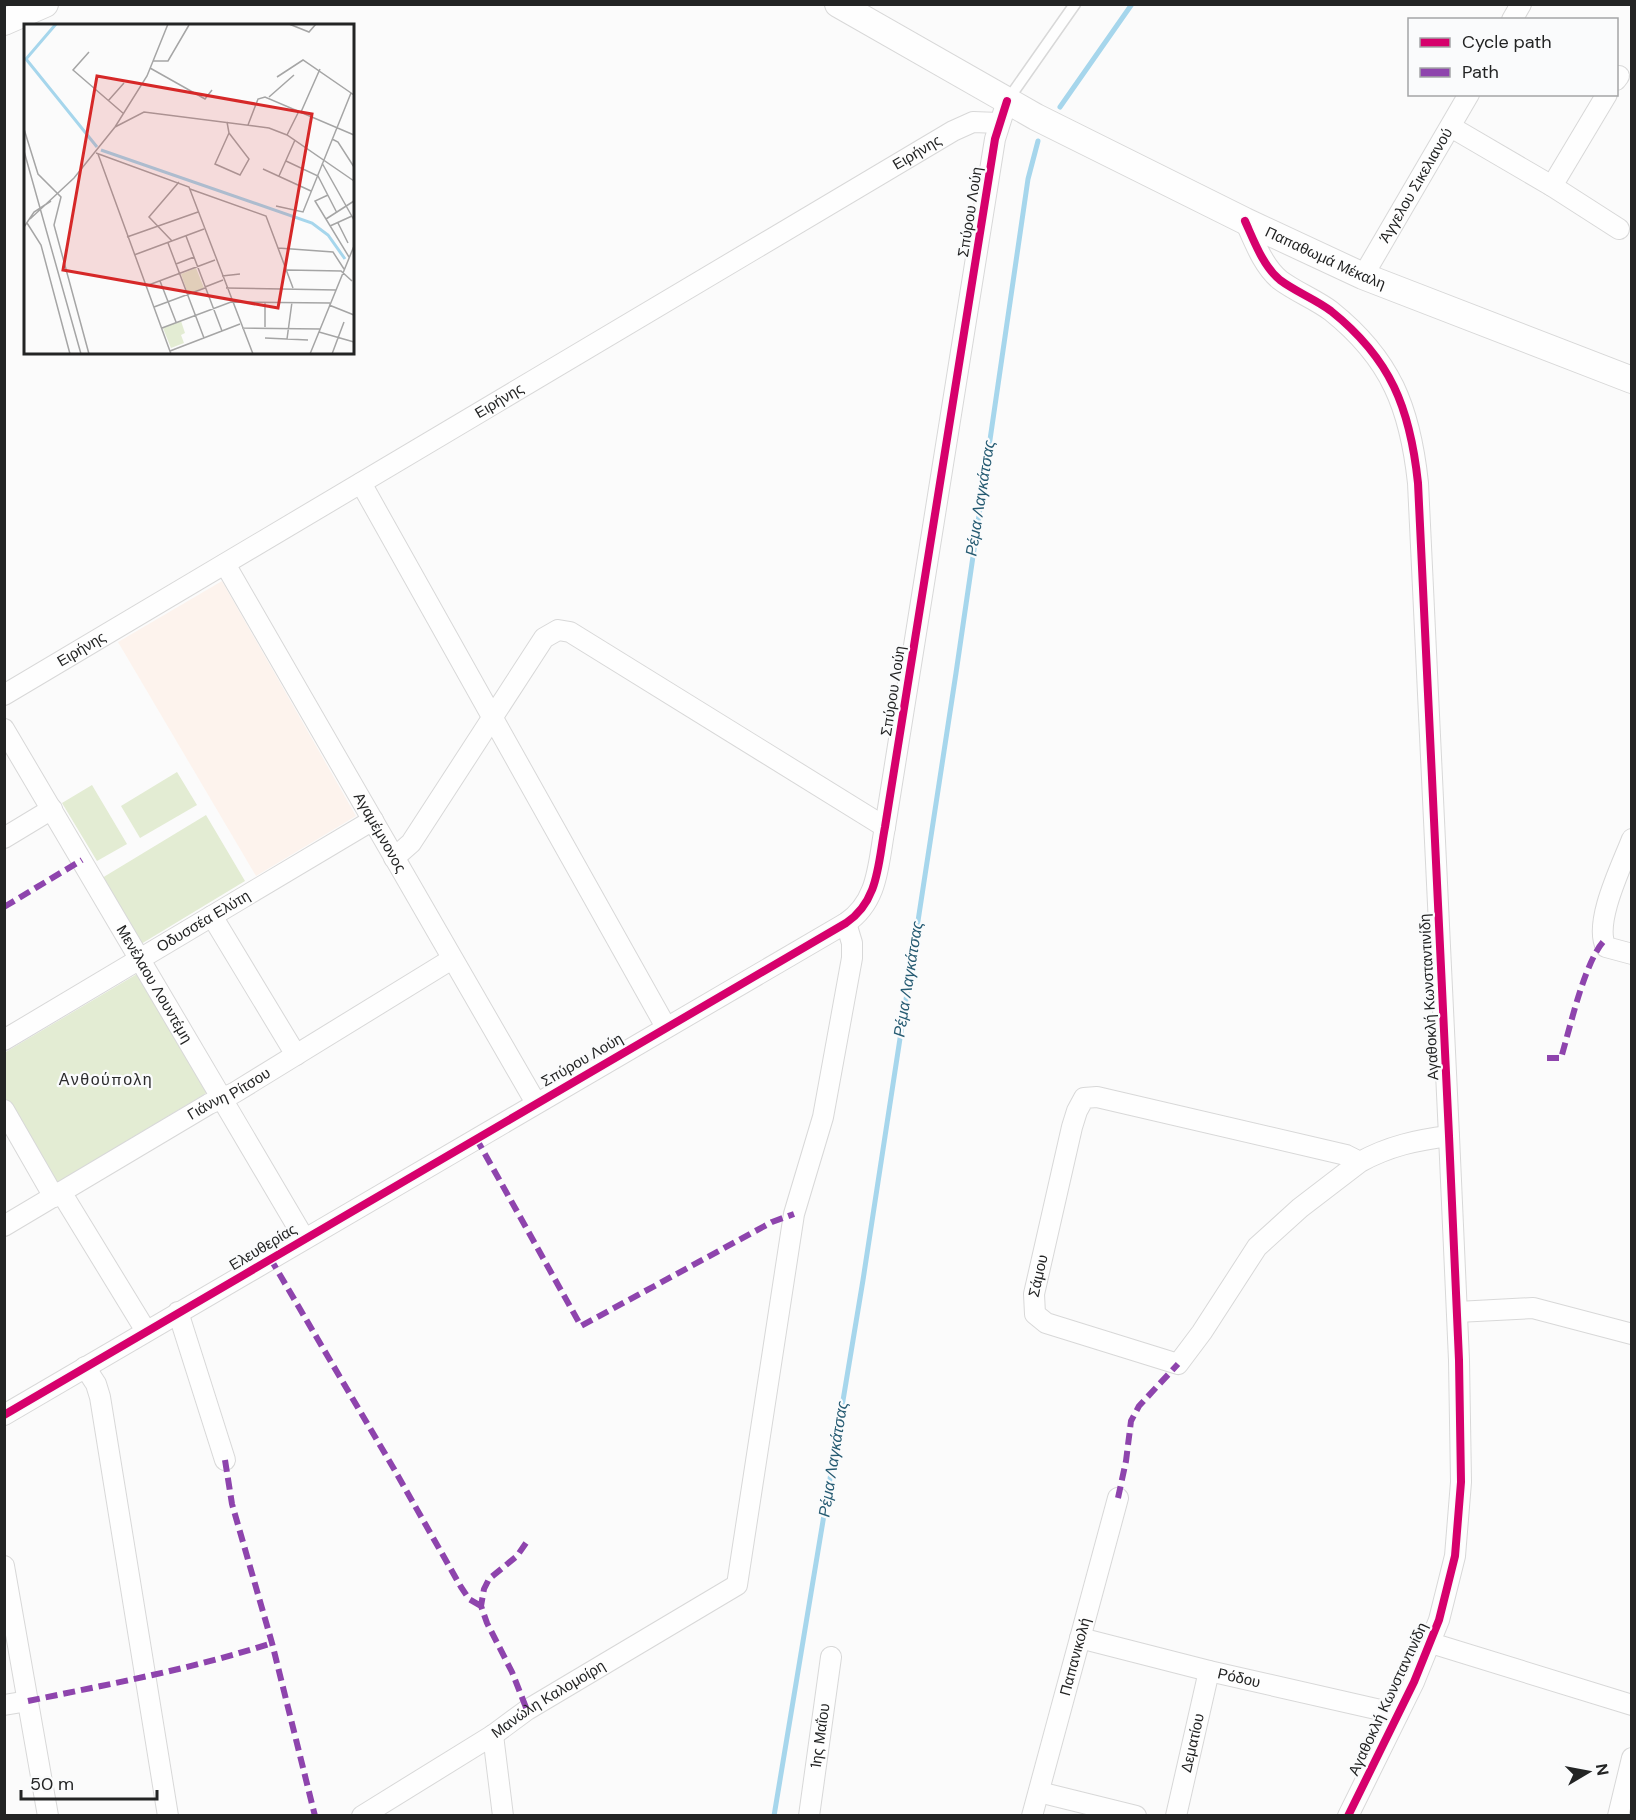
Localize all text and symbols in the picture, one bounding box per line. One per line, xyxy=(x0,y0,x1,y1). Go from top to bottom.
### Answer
legend xyxy=(1408,18,1618,96)
inset map xyxy=(24,24,354,354)
text: Cycle path xyxy=(1462,30,1552,54)
text: Path xyxy=(1462,60,1499,84)
street label: Άγγελου Σικελιανού xyxy=(1375,124,1457,246)
street label: Ειρήνης xyxy=(889,130,945,175)
street label: Σπύρου Λούη xyxy=(953,165,987,259)
street label: Παπαθωμά Μέκαλη xyxy=(1262,222,1389,294)
street label: Ειρήνης xyxy=(471,379,527,423)
water label: Ρέμα Λαγκάτσας xyxy=(960,438,1000,557)
street label: Ειρήνης xyxy=(53,627,109,671)
street label: Σπύρου Λούη xyxy=(876,644,910,738)
street label: Αγαμέμνονoς xyxy=(349,789,411,876)
street label: Οδυσσέα Ελύτη xyxy=(153,886,254,957)
street label: Αγαθοκλή Κωνσταντινίδη xyxy=(1415,913,1443,1081)
water label: Ρέμα Λαγκάτσας xyxy=(888,919,928,1038)
street label: Μενέλαου Λουντέμη xyxy=(112,921,197,1047)
street label: Σπύρου Λούη xyxy=(538,1029,626,1091)
street label: Γιάννη Ρίτσου xyxy=(184,1063,274,1125)
district label: Ανθούπολη xyxy=(59,1069,153,1090)
street label: Ελευθερίας xyxy=(226,1219,300,1275)
street label: Σάμου xyxy=(1024,1253,1053,1299)
water label: Ρέμα Λαγκάτσας xyxy=(813,1399,853,1518)
street label: Παπανικολή xyxy=(1055,1616,1095,1698)
street label: Αγαθοκλή Κωνσταντινίδη xyxy=(1344,1619,1432,1779)
street label: Μανώλη Καλομοίρη xyxy=(487,1656,609,1743)
street label: Ρόδου xyxy=(1216,1663,1262,1692)
street label: 1ης Μαΐου xyxy=(806,1702,834,1769)
street label: Δεματίου xyxy=(1176,1711,1209,1774)
north arrow xyxy=(1558,1742,1618,1802)
text: N xyxy=(1591,1762,1614,1777)
scale bar xyxy=(21,1763,158,1801)
text: 50 m xyxy=(30,1772,74,1796)

